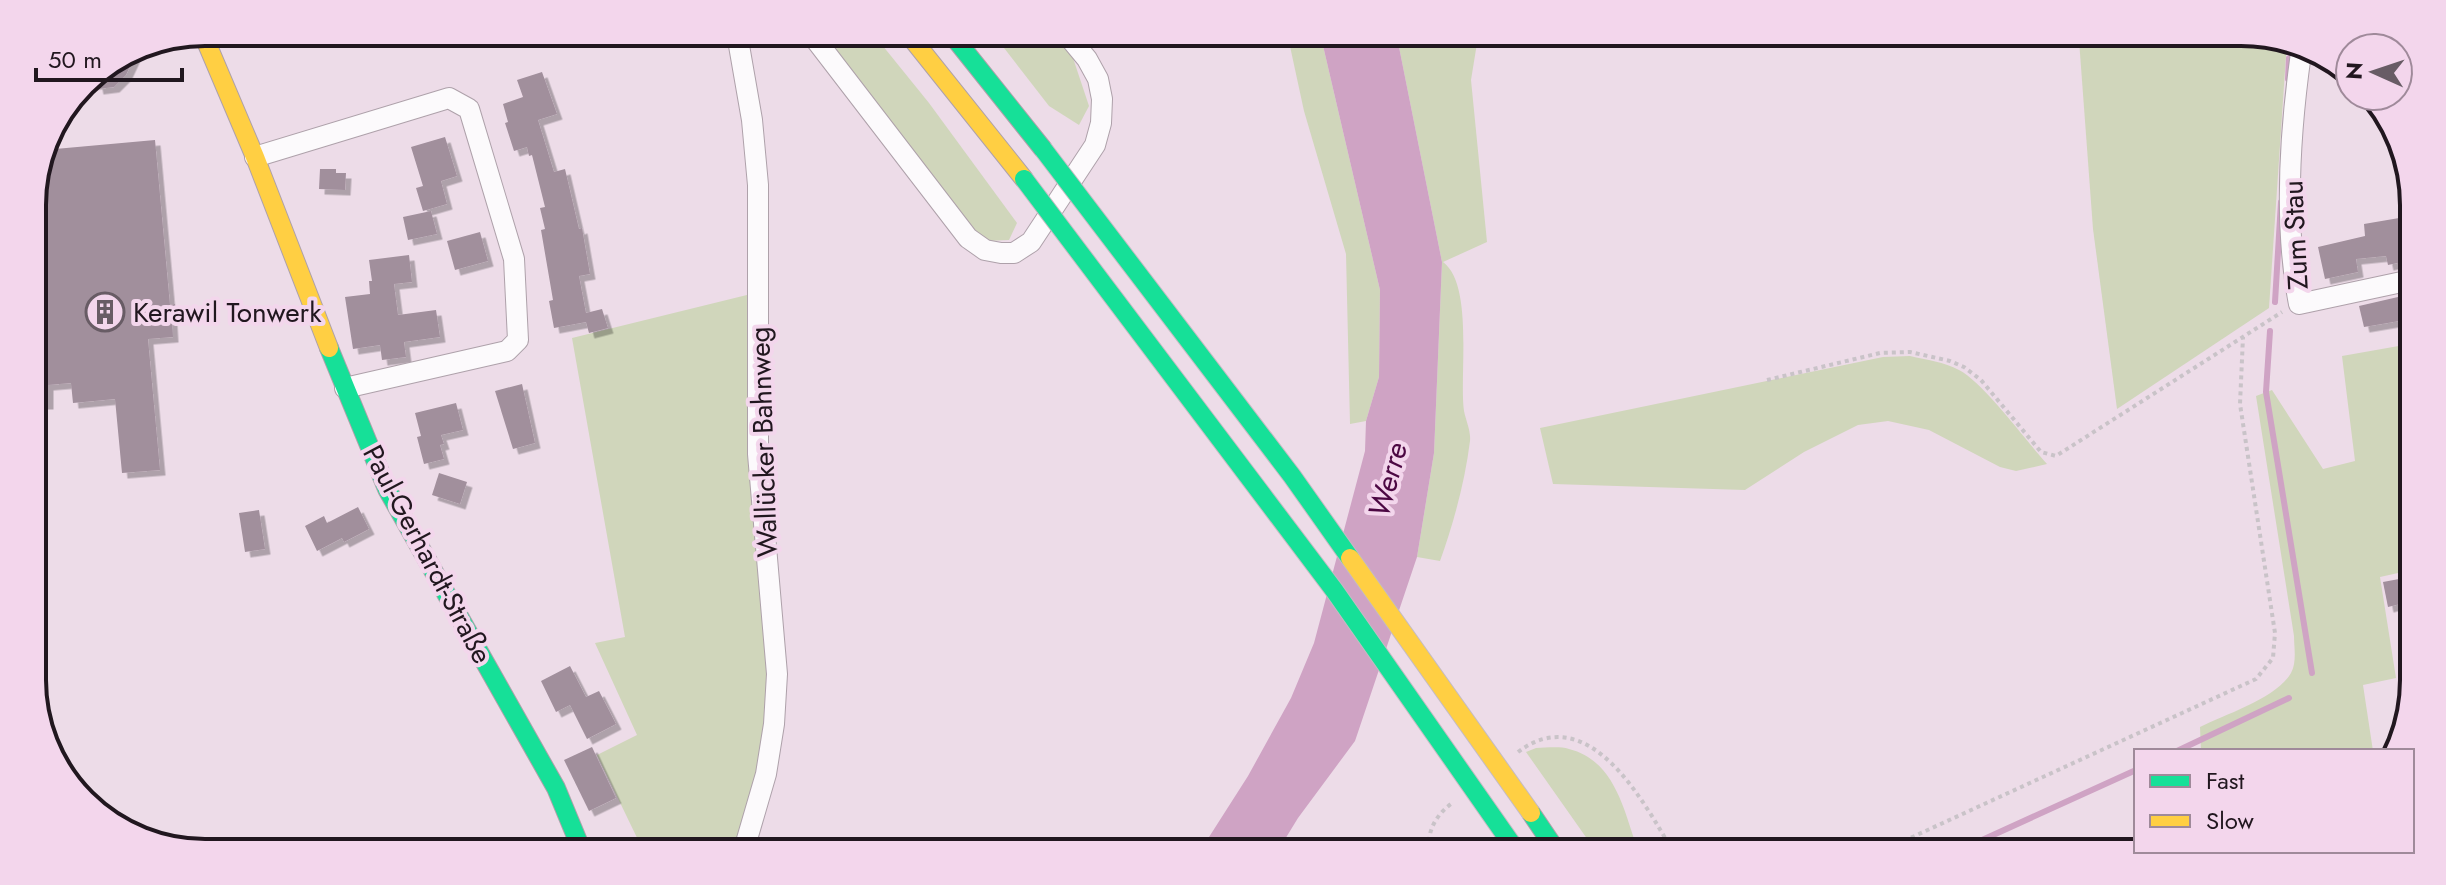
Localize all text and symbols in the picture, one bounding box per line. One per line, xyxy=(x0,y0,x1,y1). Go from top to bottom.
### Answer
scale bar xyxy=(36,32,182,82)
north arrow xyxy=(2334,32,2414,112)
text: 50 m xyxy=(48,42,102,77)
text: N xyxy=(2338,61,2370,81)
street label: Zum Stau xyxy=(2272,179,2319,291)
building icon: Kerawil Tonwerk xyxy=(84,291,126,333)
place label: Kerawil Tonwerk xyxy=(133,292,322,333)
street label: Wallücker Bahnweg xyxy=(739,326,788,558)
street label: Paul-Gerhardt-Straße xyxy=(353,438,503,671)
water label: Werre xyxy=(1357,438,1418,522)
legend xyxy=(2134,749,2414,853)
text: Fast xyxy=(2206,763,2244,798)
text: Slow xyxy=(2206,803,2254,838)

